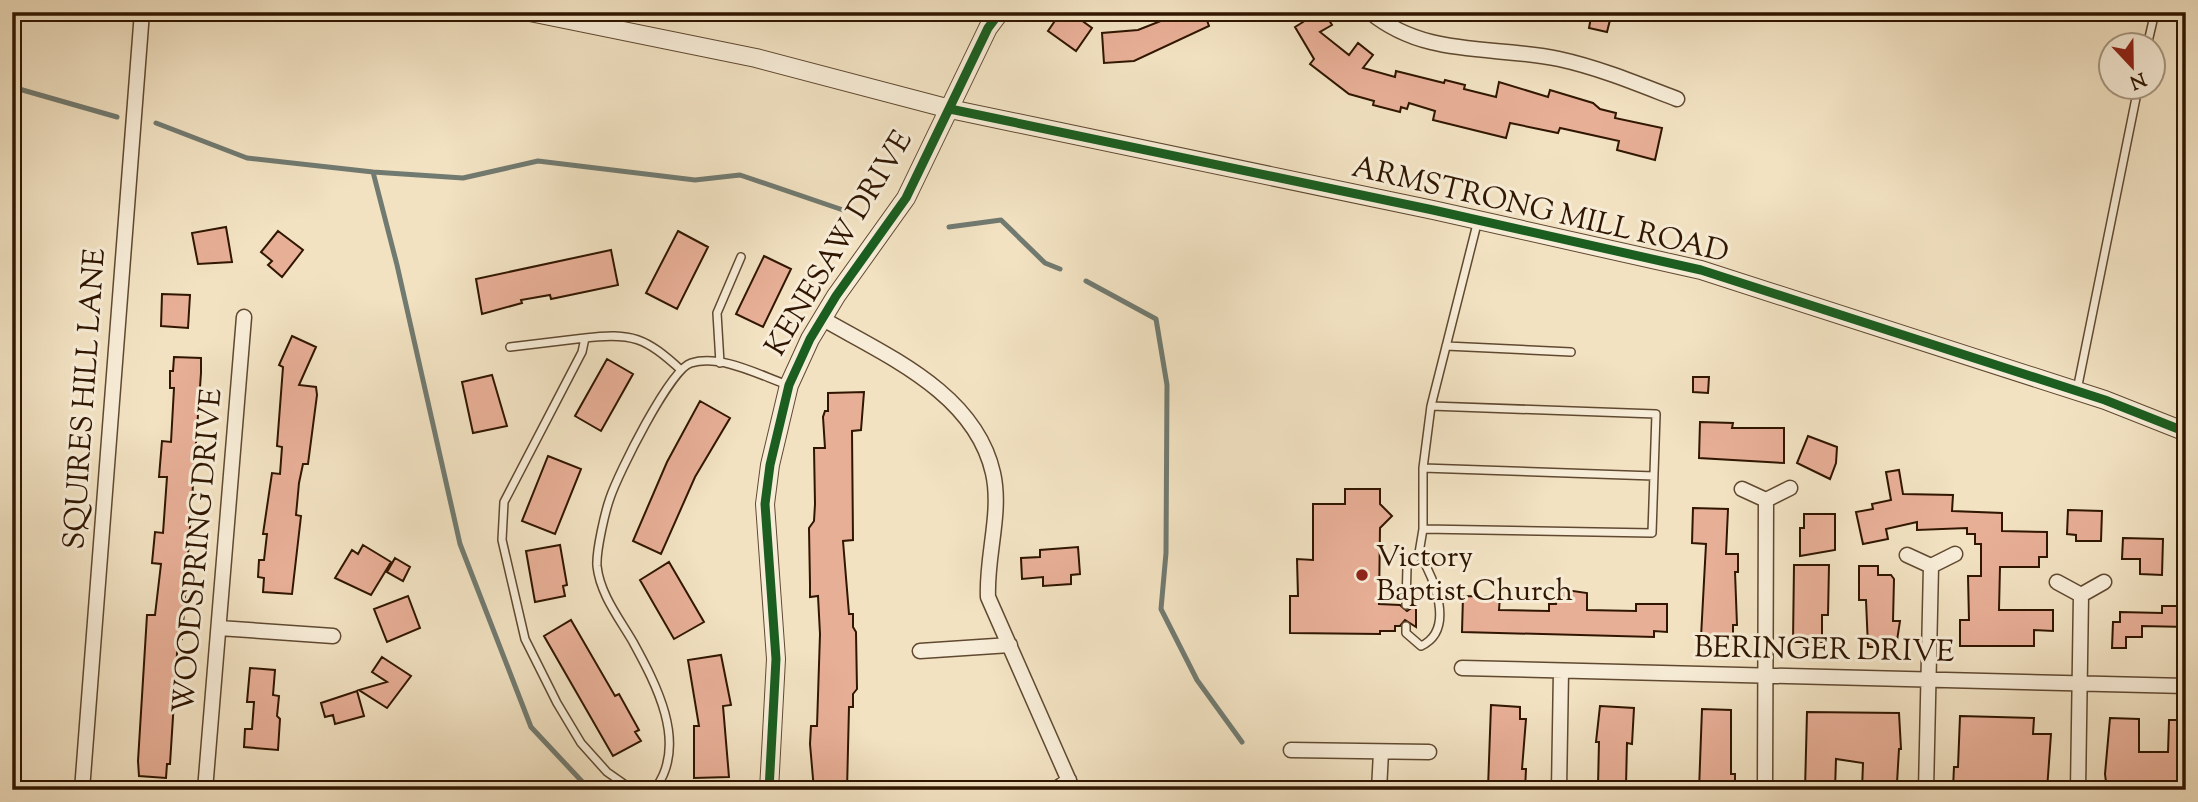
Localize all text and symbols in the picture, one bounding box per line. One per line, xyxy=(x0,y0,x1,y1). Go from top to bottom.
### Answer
north arrow xyxy=(2096,32,2166,102)
text: N xyxy=(2125,64,2150,95)
street label: KENESAW DRIVE xyxy=(756,123,924,365)
street label: ARMSTRONG MILL ROAD xyxy=(1347,147,1733,275)
street label: SQUIRES HILL LANE xyxy=(54,247,118,551)
street label: WOODSPRING DRIVE xyxy=(163,387,235,715)
place label: Victory Baptist Church xyxy=(1376,537,1574,614)
marker: Victory Baptist Church xyxy=(1354,567,1370,583)
street label: BERINGER DRIVE xyxy=(1693,627,1955,675)

